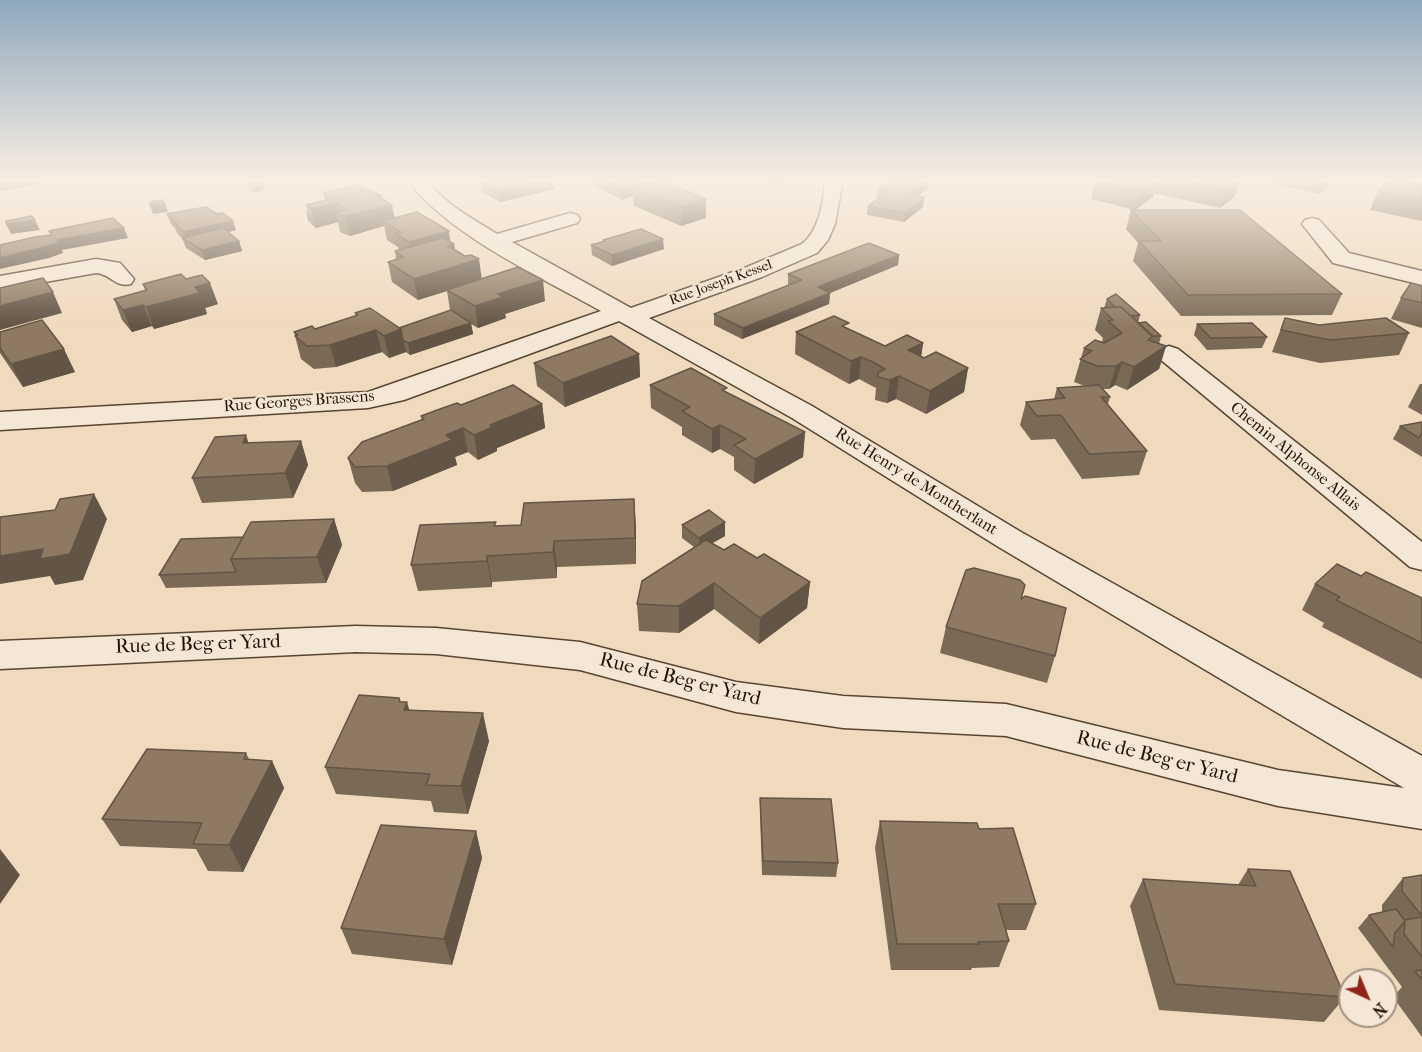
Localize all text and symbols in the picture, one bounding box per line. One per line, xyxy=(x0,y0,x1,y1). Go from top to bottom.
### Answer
street label: Rue Joseph Kessel xyxy=(667,257,775,309)
street label: Rue Georges Brassens xyxy=(223,387,375,417)
street label: Chemin Alphonse Allais xyxy=(1226,398,1364,516)
street label: Rue Henry de Montherlant xyxy=(831,424,1001,540)
street label: Rue de Beg er Yard xyxy=(115,630,281,660)
street label: Rue de Beg er Yard xyxy=(597,648,763,712)
street label: Rue de Beg er Yard xyxy=(1074,726,1240,790)
north arrow xyxy=(1338,968,1398,1028)
text: N xyxy=(1369,999,1390,1021)

